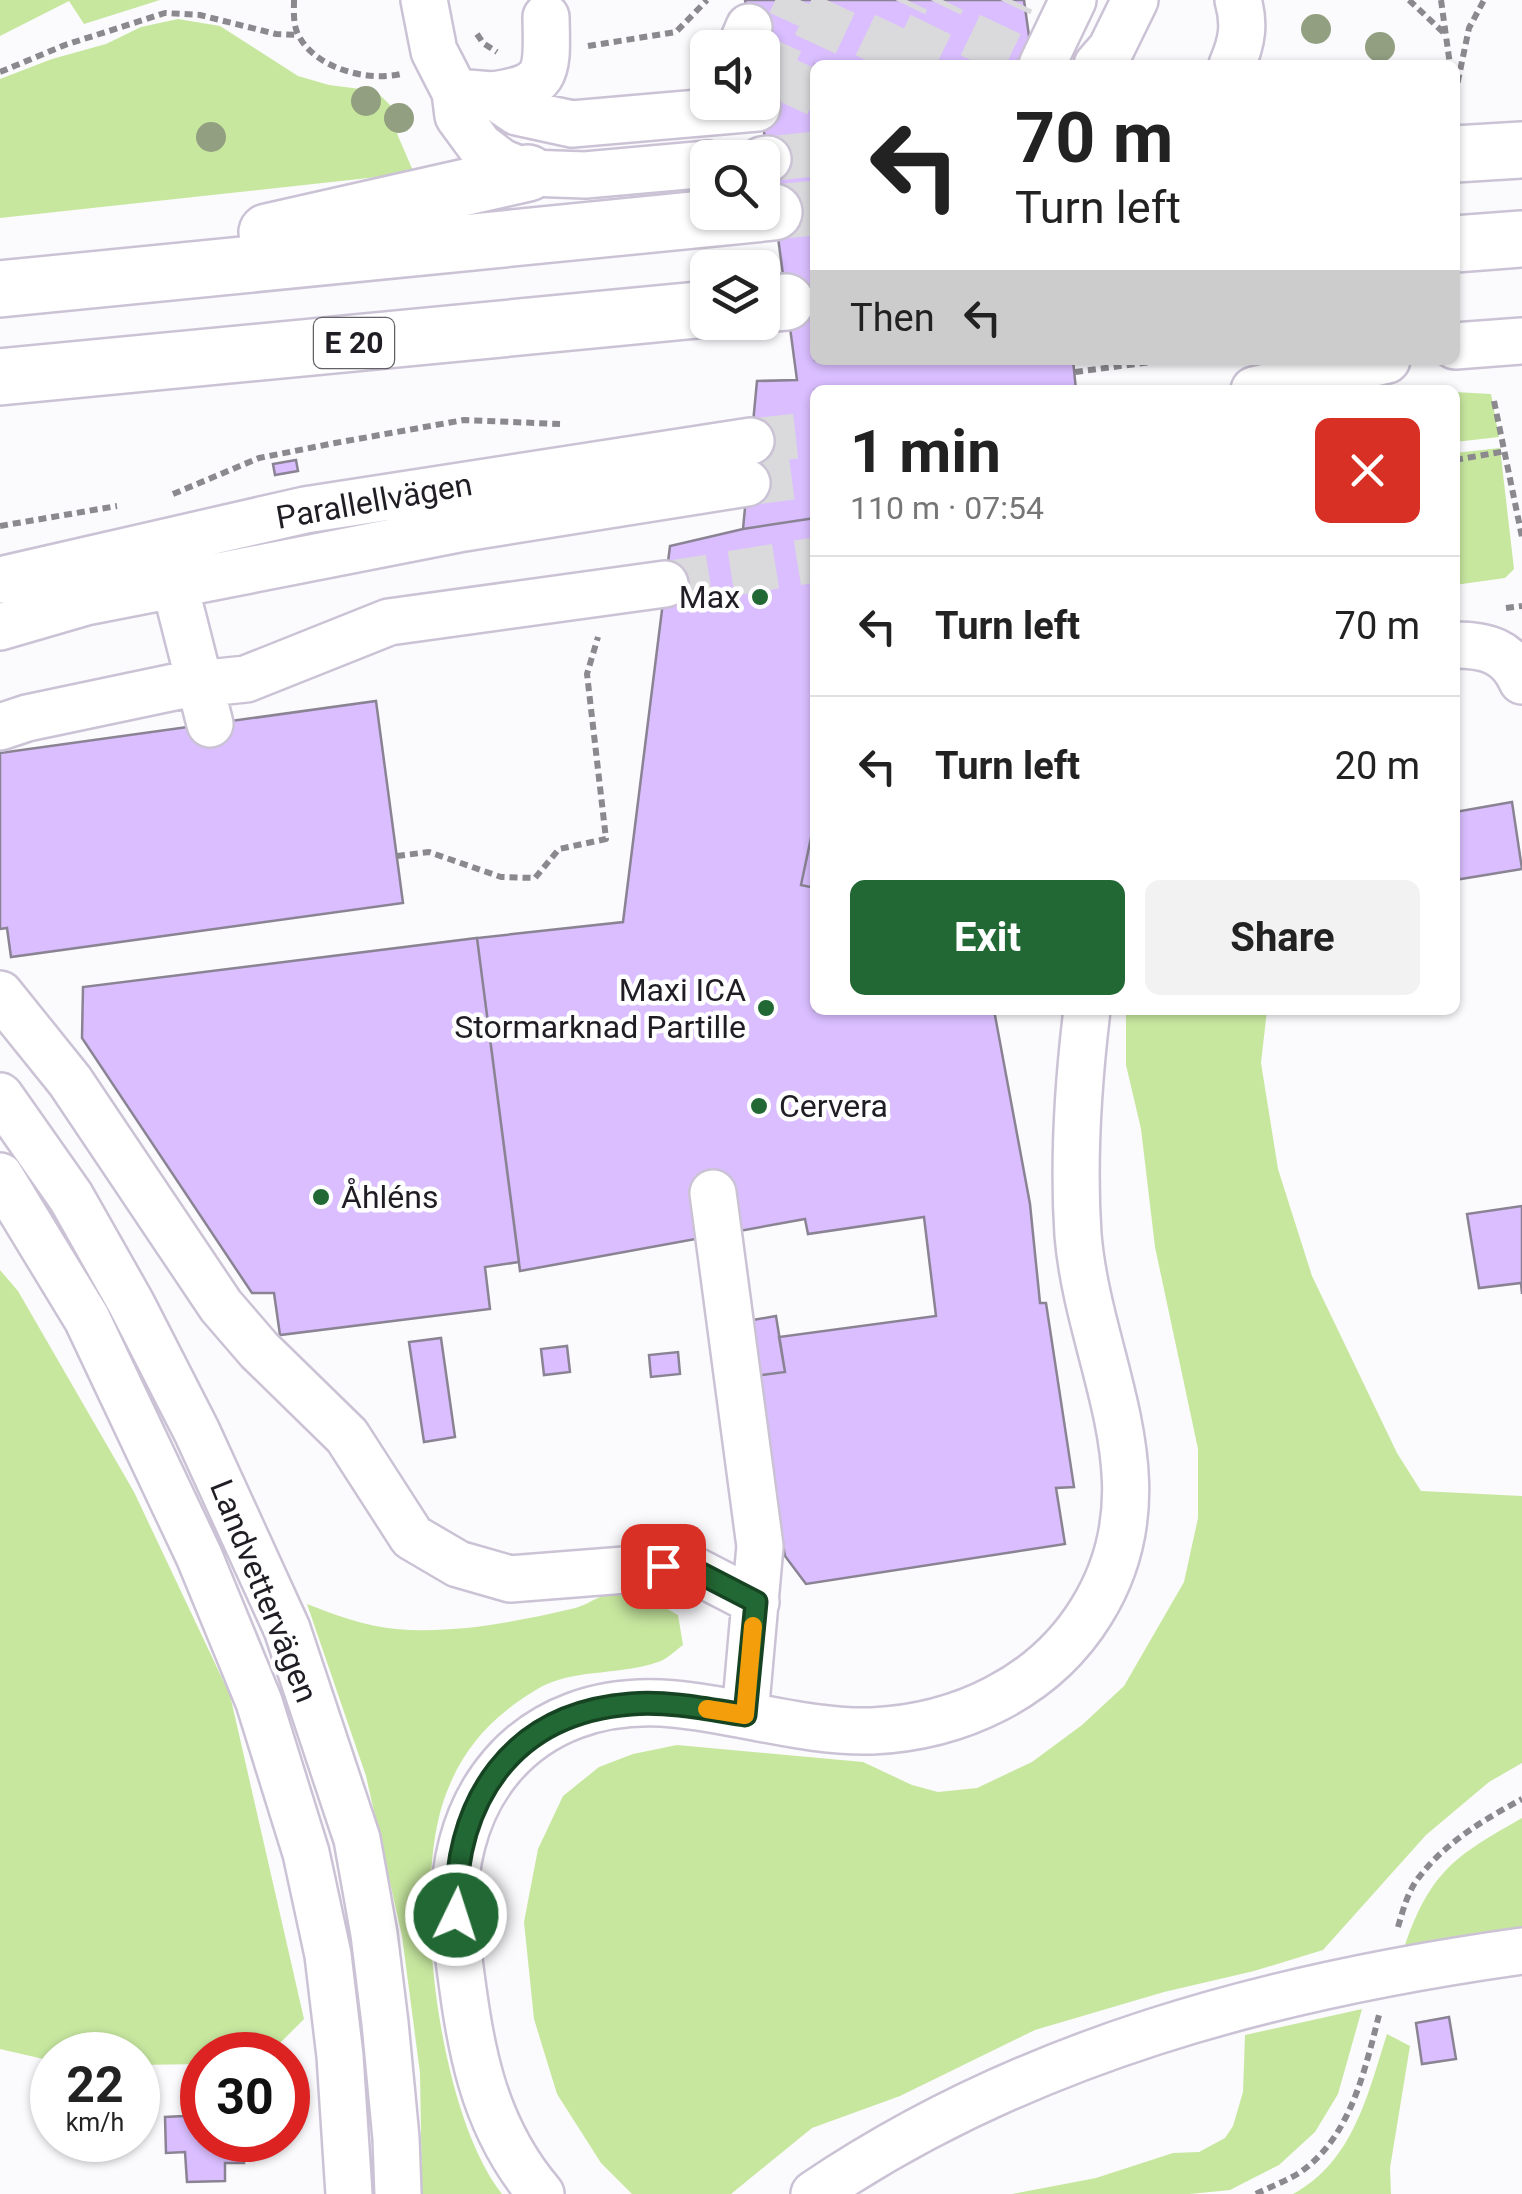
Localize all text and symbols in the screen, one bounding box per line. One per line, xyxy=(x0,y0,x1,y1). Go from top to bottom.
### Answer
map controls xyxy=(690,30,780,340)
button: sound xyxy=(690,30,780,120)
text: 70 m xyxy=(1015,97,1173,179)
icon: left xyxy=(850,100,980,230)
button: search xyxy=(690,140,780,230)
text: Turn left xyxy=(1015,181,1181,234)
button: layers xyxy=(690,250,780,340)
icon: left xyxy=(955,290,1010,345)
text: Then xyxy=(850,296,935,340)
road number: E 20 xyxy=(314,318,394,368)
text: 1 min xyxy=(850,416,1001,487)
button: close xyxy=(1315,418,1420,523)
street label: Parallellvägen xyxy=(273,465,475,537)
text: 110 m · 07:54 xyxy=(850,489,1044,527)
place label: Max xyxy=(679,578,740,616)
marker: Max xyxy=(749,586,771,608)
icon: left xyxy=(850,599,905,654)
text: Turn left xyxy=(935,604,1080,648)
text: 70 m xyxy=(1335,604,1420,648)
icon: left xyxy=(850,739,905,794)
text: Turn left xyxy=(935,744,1080,788)
text: 20 m xyxy=(1335,744,1420,788)
button: Exit xyxy=(850,880,1125,995)
button: Share xyxy=(1145,880,1420,995)
place label: Maxi ICA Stormarknad Partille xyxy=(454,971,746,1046)
marker: Maxi ICA Stormarknad Partille xyxy=(755,997,777,1019)
place label: Cervera xyxy=(779,1087,888,1125)
marker: Cervera xyxy=(748,1095,770,1117)
place label: Åhléns xyxy=(341,1177,438,1216)
marker: Åhléns xyxy=(310,1186,332,1208)
street label: Landvettervägen xyxy=(202,1474,326,1708)
pin xyxy=(621,1524,706,1609)
icon: arrive xyxy=(636,1539,691,1594)
position arrow xyxy=(404,1863,508,1967)
speed limit sign: 30 xyxy=(180,2032,310,2162)
text: 22 xyxy=(66,2056,124,2114)
text: km/h xyxy=(66,2108,124,2137)

